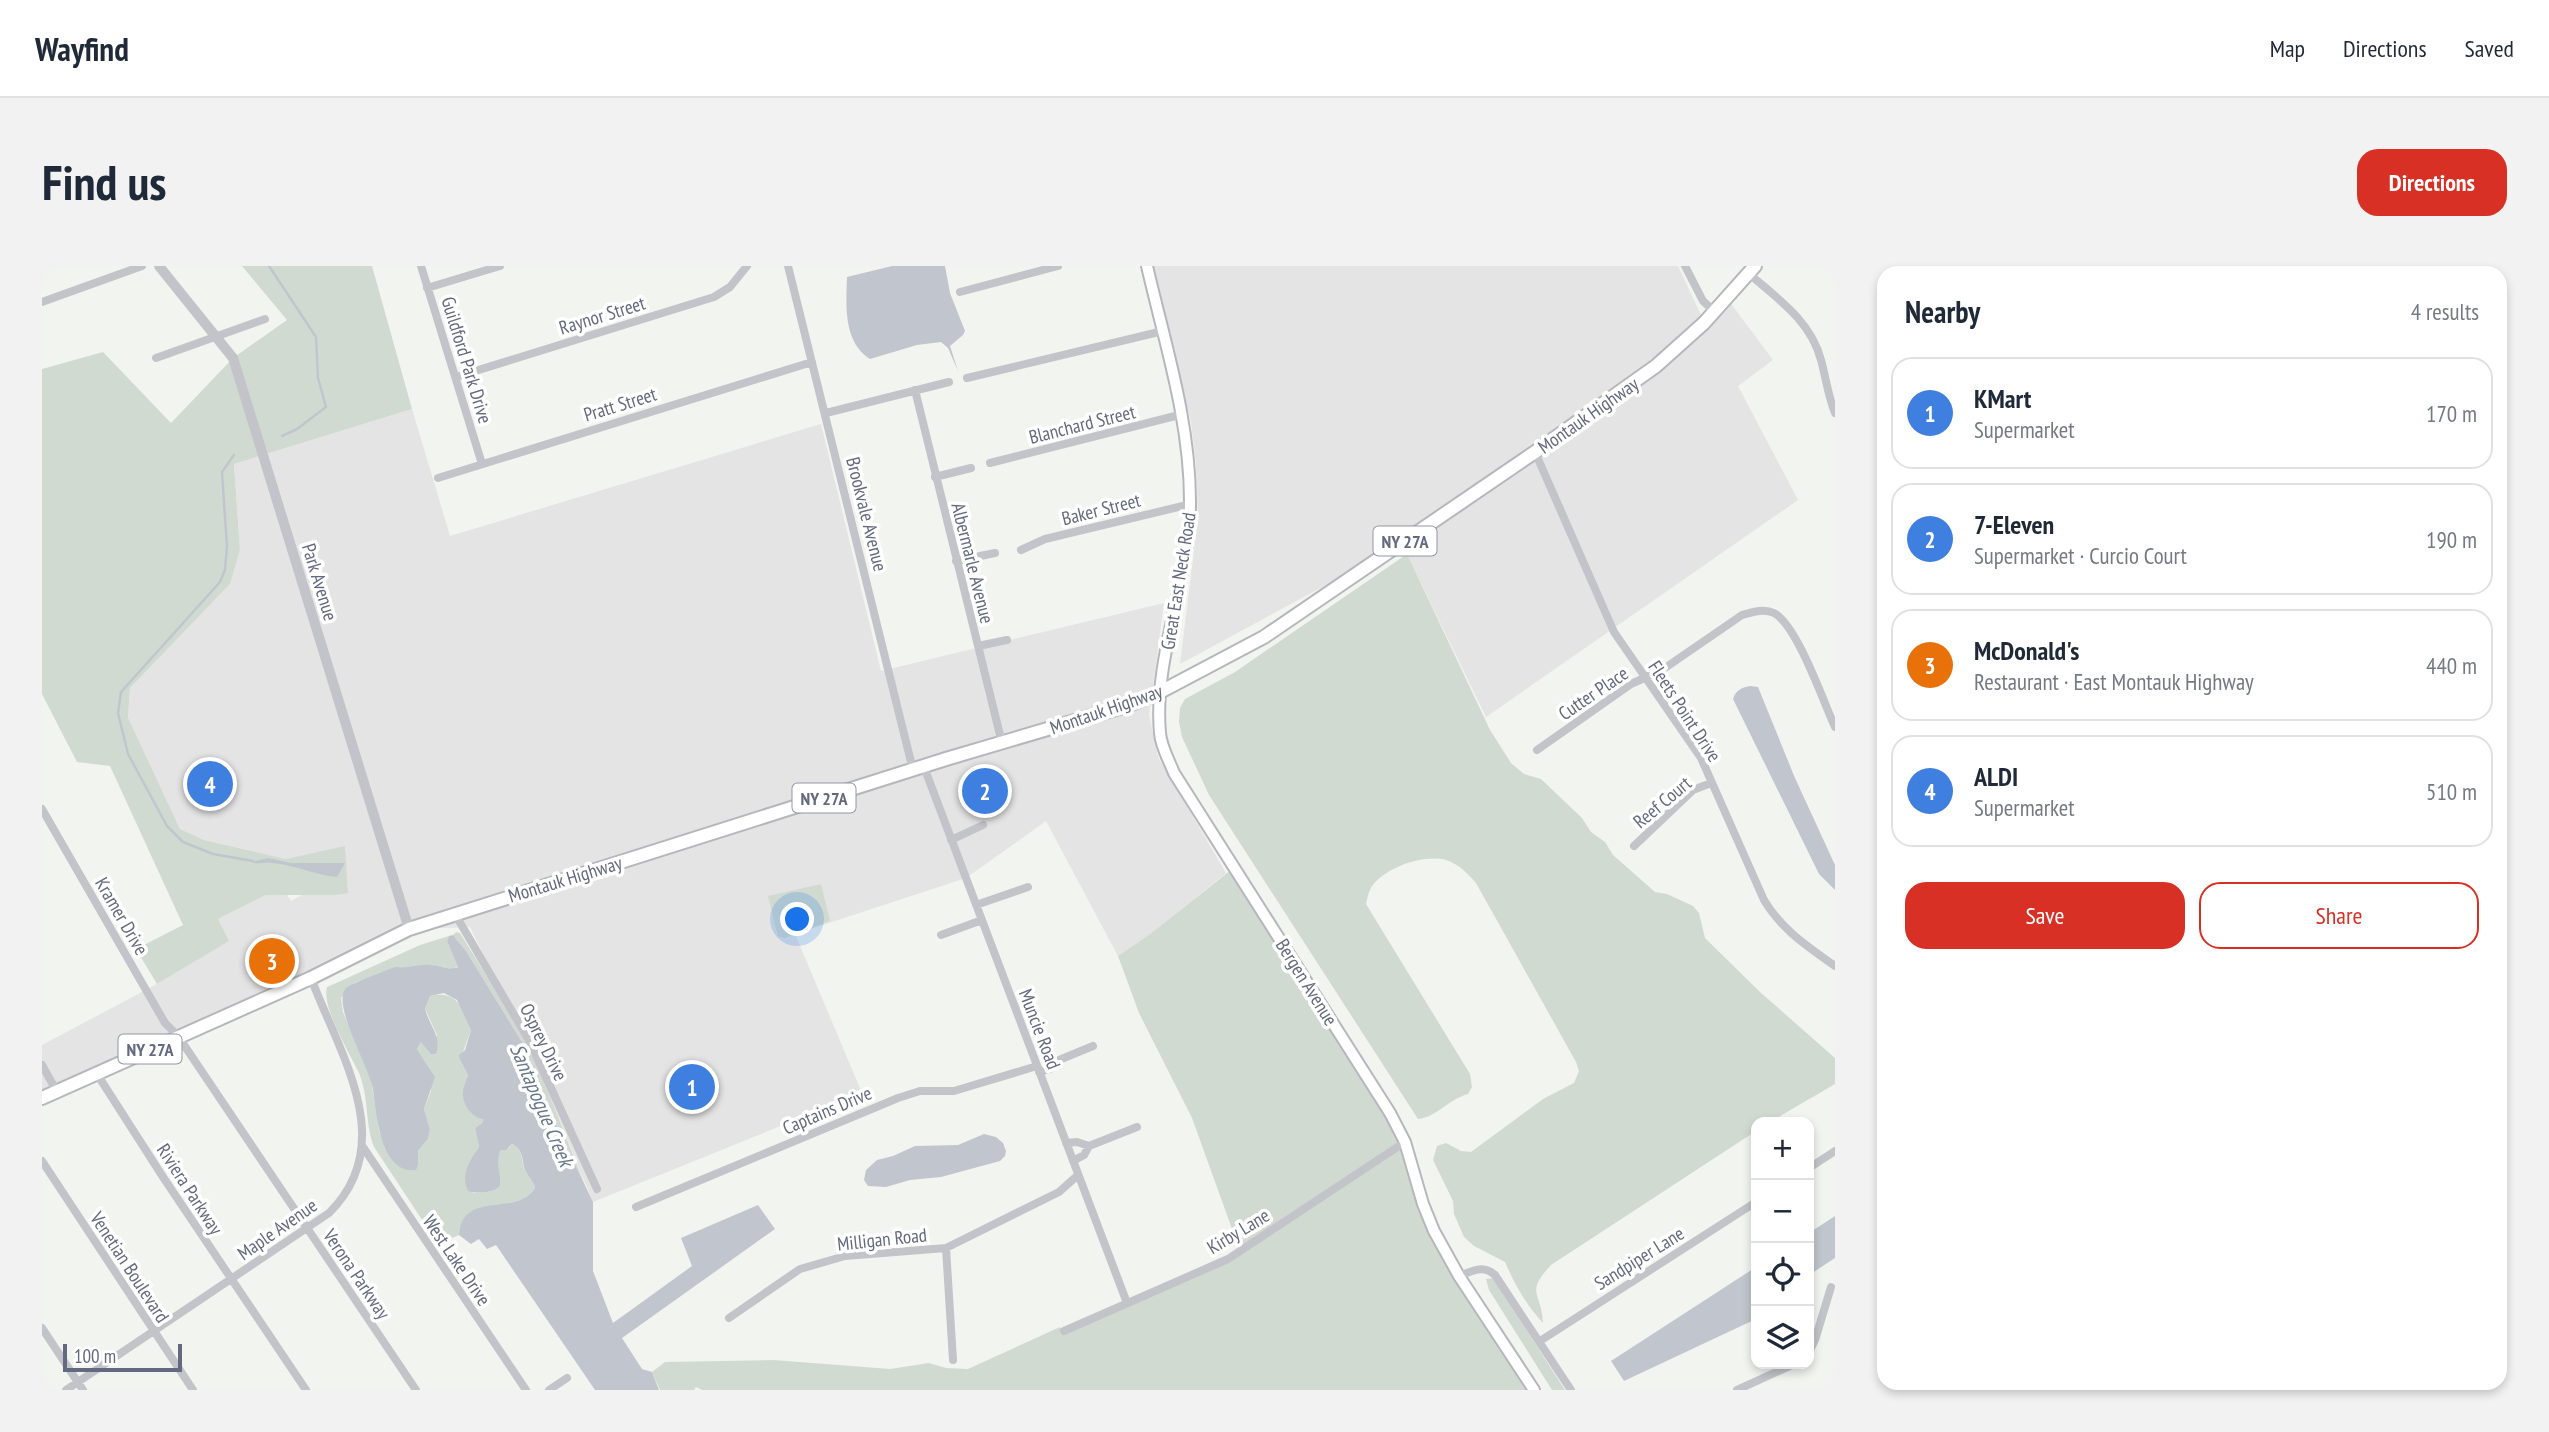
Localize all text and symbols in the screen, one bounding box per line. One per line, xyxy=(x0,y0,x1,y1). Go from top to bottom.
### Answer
text: Wayfind xyxy=(35,27,129,70)
text: Map xyxy=(2270,33,2305,64)
text: Directions xyxy=(2343,33,2427,64)
text: Saved xyxy=(2465,33,2514,64)
button: Directions xyxy=(2357,149,2507,216)
text: Find us xyxy=(42,150,166,214)
street label: Raynor Street xyxy=(556,290,649,339)
text: Nearby xyxy=(1905,292,1980,331)
street label: Guildford Park Drive xyxy=(436,294,498,426)
text: 4 results xyxy=(2411,297,2479,326)
street label: Montauk Highway xyxy=(1533,371,1644,459)
street label: Pratt Street xyxy=(581,381,660,426)
text: KMart xyxy=(1974,382,2031,415)
street label: Blanchard Street xyxy=(1026,399,1138,449)
text: 1 xyxy=(1925,399,1936,428)
text: 170 m xyxy=(2426,399,2477,428)
text: Supermarket xyxy=(1974,415,2075,444)
street label: Brookvale Avenue xyxy=(841,454,893,574)
street label: Baker Street xyxy=(1059,487,1144,530)
street label: Albermarle Avenue xyxy=(946,500,1000,626)
text: 7-Eleven xyxy=(1974,508,2054,541)
street label: Great East Neck Road xyxy=(1155,511,1201,651)
text: 2 xyxy=(1925,525,1936,554)
text: 190 m xyxy=(2426,525,2477,554)
road number: NY 27A xyxy=(1374,526,1436,556)
street label: Park Avenue xyxy=(297,541,343,624)
text: Supermarket · Curcio Court xyxy=(1974,541,2187,570)
text: McDonald's xyxy=(1974,634,2079,667)
text: 3 xyxy=(1925,651,1936,680)
text: 440 m xyxy=(2426,651,2477,680)
street label: Fleets Point Drive xyxy=(1643,656,1727,766)
street label: Cutter Place xyxy=(1554,661,1633,725)
text: Restaurant · East Montauk Highway xyxy=(1974,667,2254,696)
street label: Montauk Highway xyxy=(1047,678,1166,739)
pin: 4 xyxy=(187,758,233,810)
text: ALDI xyxy=(1974,760,2018,793)
pin: 2 xyxy=(962,765,1008,817)
street label: Reef Court xyxy=(1628,770,1696,833)
text: 4 xyxy=(1925,777,1936,806)
text: 510 m xyxy=(2426,777,2477,806)
road number: NY 27A xyxy=(792,784,856,812)
text: Supermarket xyxy=(1974,793,2075,822)
street label: Montauk Highway xyxy=(505,850,626,908)
street label: Kramer Drive xyxy=(90,873,154,959)
button: Save xyxy=(1905,882,2185,949)
button: Share xyxy=(2199,882,2479,949)
your location xyxy=(780,902,814,936)
street label: Bergen Avenue xyxy=(1271,934,1343,1030)
pin: 3 xyxy=(249,935,295,987)
street label: Muncie Road xyxy=(1014,986,1066,1072)
street label: Osprey Drive xyxy=(515,999,573,1085)
road number: NY 27A xyxy=(118,1034,182,1064)
water label: Santapogue Creek xyxy=(504,1040,581,1173)
pin: 1 xyxy=(669,1061,715,1113)
street label: Captains Drive xyxy=(779,1080,875,1140)
map controls xyxy=(1751,1117,1814,1369)
button: + xyxy=(1751,1117,1814,1180)
street label: Riviera Parkway xyxy=(152,1139,229,1240)
button: − xyxy=(1751,1180,1814,1243)
street label: Maple Avenue xyxy=(233,1193,322,1265)
street label: Kirby Lane xyxy=(1202,1203,1274,1259)
street label: Venetian Boulevard xyxy=(85,1206,175,1327)
street label: West Lake Drive xyxy=(418,1210,496,1310)
street label: Sandpiper Lane xyxy=(1590,1221,1688,1295)
street label: Milligan Road xyxy=(836,1222,928,1256)
street label: Verona Parkway xyxy=(318,1224,396,1324)
button: locate xyxy=(1751,1243,1814,1306)
button: layers xyxy=(1751,1306,1814,1369)
scale bar xyxy=(63,1341,182,1373)
text: 100 m xyxy=(74,1344,116,1368)

